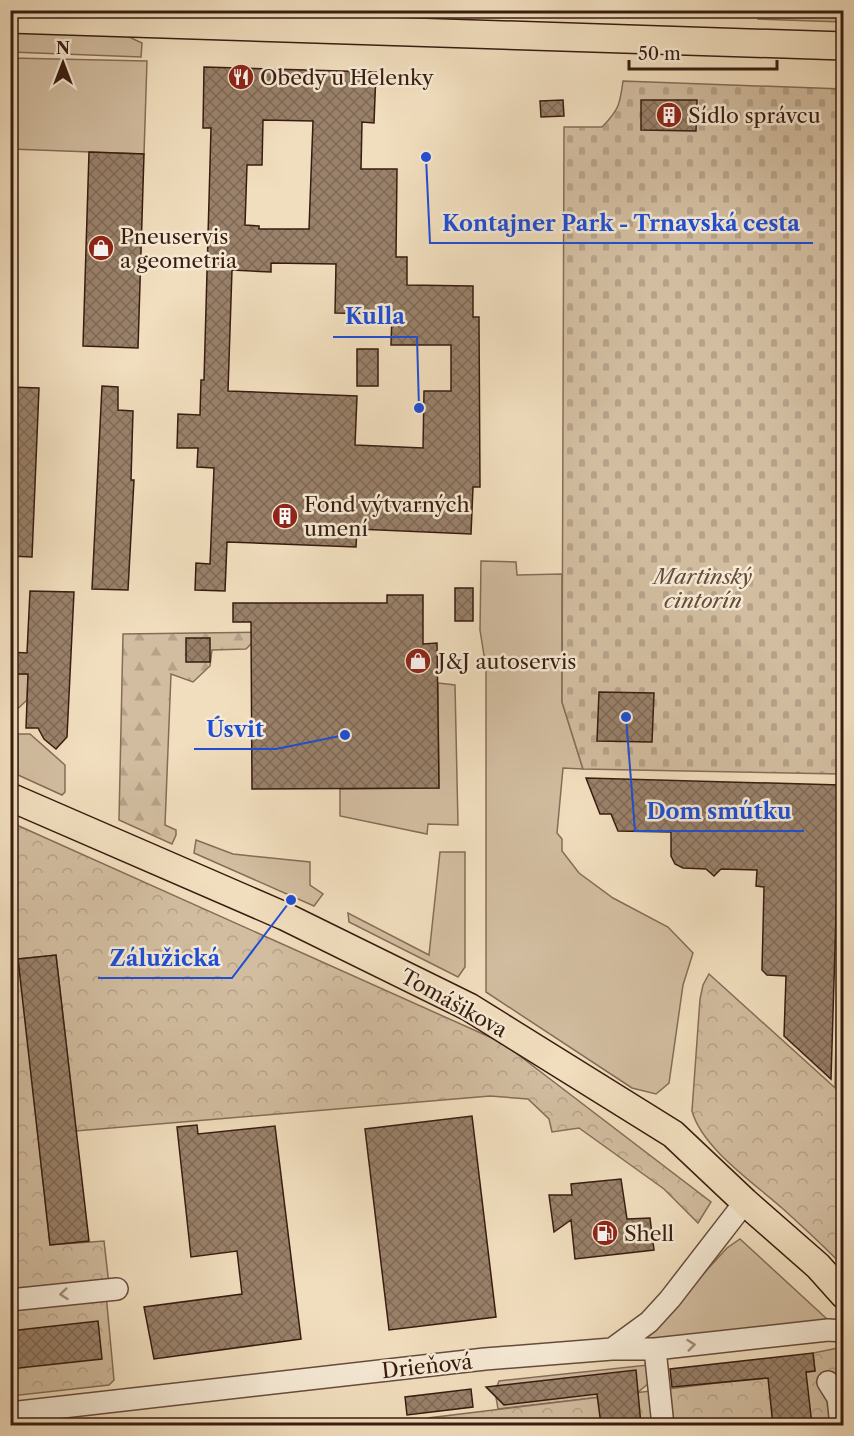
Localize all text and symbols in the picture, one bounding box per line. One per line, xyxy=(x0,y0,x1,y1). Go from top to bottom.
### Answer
north arrow xyxy=(33,33,93,93)
scale bar xyxy=(629,33,778,71)
text: N xyxy=(56,38,70,58)
text: 50 m xyxy=(638,43,681,65)
restaurant icon: Obedy u Helenky xyxy=(226,62,256,92)
place label: Obedy u Helenky xyxy=(260,65,434,90)
building icon: Sídlo správcu xyxy=(654,100,684,130)
place label: Sídlo správcu xyxy=(688,103,821,128)
callout: Kontajner Park - Trnavská cesta xyxy=(430,203,813,243)
text: Kontajner Park - Trnavská cesta xyxy=(442,210,800,237)
place label: Pneuservis a geometria xyxy=(120,224,238,273)
shop icon: Pneuservis a geometria xyxy=(86,233,116,263)
callout: Kulla xyxy=(333,297,417,337)
text: Kulla xyxy=(345,303,405,330)
place label: Fond výtvarných umení xyxy=(304,492,470,541)
building icon: Fond výtvarných umení xyxy=(270,501,300,531)
park label: Martinský cintorín xyxy=(651,564,753,613)
shop icon: J&J autoservis xyxy=(403,646,433,676)
place label: J&J autoservis xyxy=(435,649,576,674)
callout: Úsvit xyxy=(194,709,276,749)
text: Úsvit xyxy=(206,715,264,743)
callout: Dom smútku xyxy=(635,791,804,831)
text: Dom smútku xyxy=(646,798,792,825)
callout: Zálužická xyxy=(98,938,232,978)
text: Zálužická xyxy=(110,945,220,972)
street label: Tomášikova xyxy=(396,963,513,1043)
fuel station icon: Shell xyxy=(590,1218,620,1248)
place label: Shell xyxy=(624,1221,674,1246)
one-way arrow xyxy=(59,1287,68,1300)
one-way arrow xyxy=(687,1339,696,1352)
street label: Drieňová xyxy=(380,1349,474,1383)

